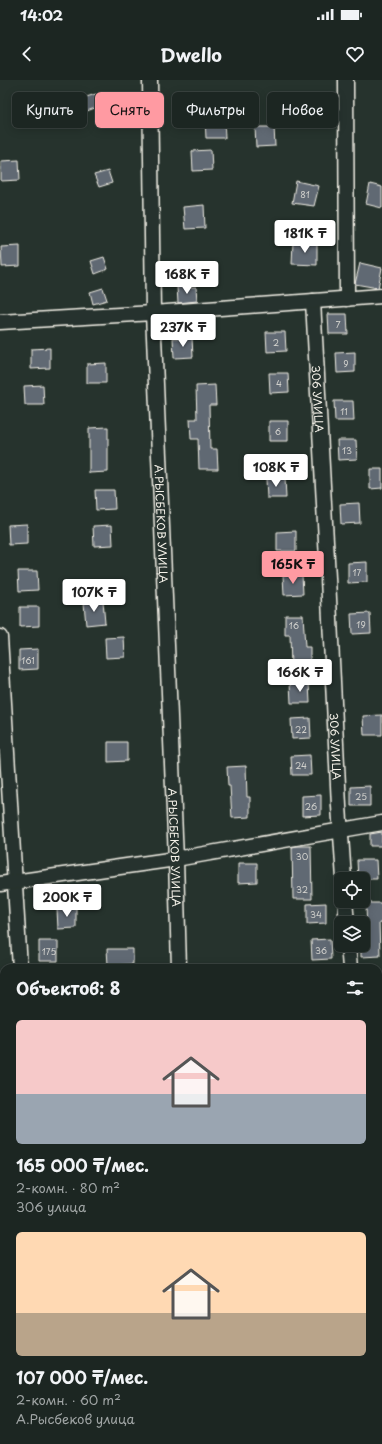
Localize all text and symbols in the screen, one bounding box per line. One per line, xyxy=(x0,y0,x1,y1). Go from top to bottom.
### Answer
text: 14:02 xyxy=(20,3,63,26)
text: Dwello xyxy=(160,41,222,68)
icon: back xyxy=(16,43,38,65)
icon: heart xyxy=(344,43,366,65)
chip: Купить xyxy=(12,92,87,128)
chip: Снять xyxy=(95,92,164,128)
chip: Фильтры xyxy=(172,92,259,128)
chip: Новое xyxy=(267,92,338,128)
house number: 81 xyxy=(300,187,310,201)
pin: 181K ₸ xyxy=(272,220,338,254)
text: 181K ₸ xyxy=(284,223,326,242)
pin: 168K ₸ xyxy=(154,261,220,295)
text: 168K ₸ xyxy=(164,264,210,283)
pin: 237K ₸ xyxy=(150,314,216,348)
text: 237K ₸ xyxy=(160,317,206,336)
house number: 7 xyxy=(335,317,341,331)
house number: 2 xyxy=(273,335,279,349)
house number: 9 xyxy=(343,356,349,370)
street label: 306 УЛИЦА xyxy=(308,365,329,433)
house number: 4 xyxy=(276,376,282,390)
house number: 11 xyxy=(340,404,348,418)
house number: 6 xyxy=(275,424,281,438)
house number: 13 xyxy=(342,443,352,457)
pin: 108K ₸ xyxy=(243,454,309,488)
text: 108K ₸ xyxy=(253,457,299,476)
street label: А.РЫСБЕКОВ УЛИЦА xyxy=(151,464,173,584)
pin: 165K ₸ xyxy=(260,551,326,585)
text: 165K ₸ xyxy=(271,554,315,573)
house number: 17 xyxy=(353,565,362,579)
pin: 107K ₸ xyxy=(61,579,127,613)
text: 107K ₸ xyxy=(72,582,116,601)
house number: 19 xyxy=(356,617,366,631)
house number: 16 xyxy=(289,618,299,632)
house number: 161 xyxy=(21,653,35,667)
pin: 166K ₸ xyxy=(267,659,333,693)
text: 166K ₸ xyxy=(277,662,323,681)
street label: 306 УЛИЦА xyxy=(326,712,346,781)
house number: 22 xyxy=(295,722,307,736)
house number: 24 xyxy=(295,758,307,772)
street label: А.РЫСБЕКОВ УЛИЦА xyxy=(165,788,186,908)
house number: 25 xyxy=(355,789,367,803)
house number: 26 xyxy=(305,799,317,813)
house number: 30 xyxy=(296,849,309,863)
map controls xyxy=(334,872,370,952)
button: locate xyxy=(334,872,370,908)
house number: 32 xyxy=(296,882,308,896)
pin: 200K ₸ xyxy=(34,884,100,918)
text: 200K ₸ xyxy=(42,887,92,906)
house number: 34 xyxy=(310,907,322,921)
button: layers xyxy=(334,916,370,952)
house number: 36 xyxy=(315,943,327,957)
house number: 175 xyxy=(42,944,57,958)
text: Объектов: 8 xyxy=(16,975,120,1001)
icon: filters xyxy=(344,977,366,999)
icon: home xyxy=(155,1046,227,1118)
text: 165 000 ₸/мес. xyxy=(16,1152,149,1178)
text: 2-комн. · 80 m² xyxy=(16,1178,120,1197)
text: 306 улица xyxy=(16,1197,86,1216)
icon: home xyxy=(155,1258,227,1330)
text: 107 000 ₸/мес. xyxy=(16,1364,148,1390)
text: 2-комн. · 60 m² xyxy=(16,1390,121,1409)
text: А.Рысбеков улица xyxy=(16,1409,135,1428)

